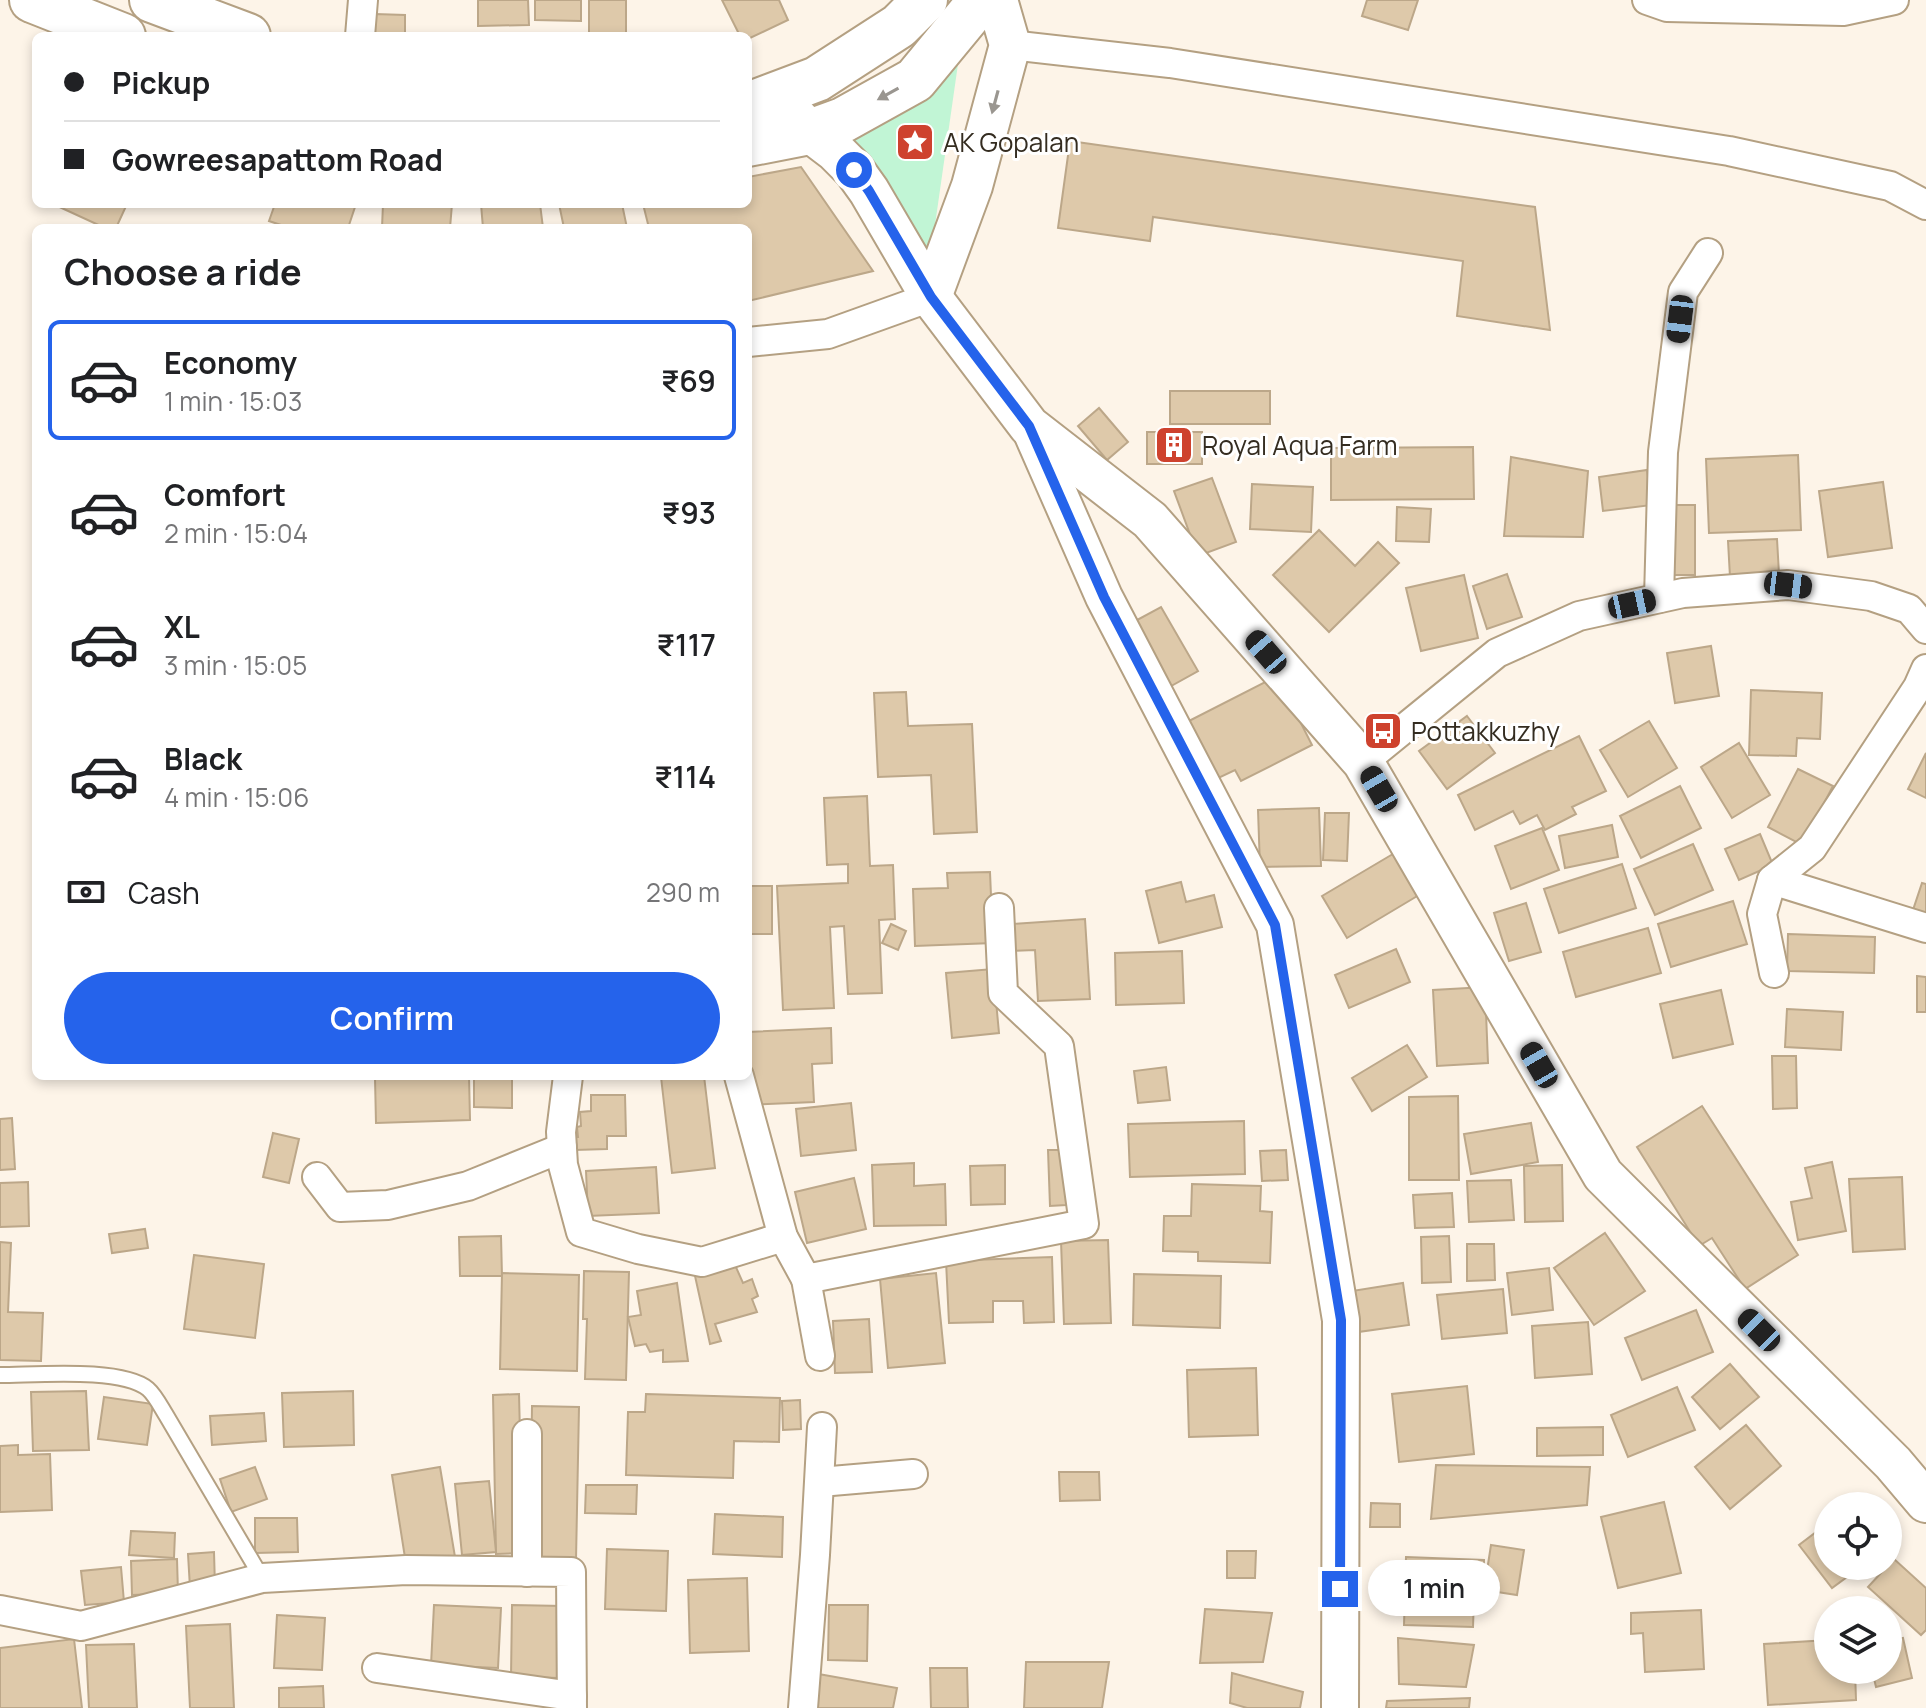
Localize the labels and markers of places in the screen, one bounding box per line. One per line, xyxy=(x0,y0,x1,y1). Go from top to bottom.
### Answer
place icon: AK Gopalan xyxy=(894,121,936,163)
place label: AK Gopalan xyxy=(943,124,1079,160)
building icon: Royal Aqua Farm xyxy=(1153,424,1195,466)
place label: Royal Aqua Farm xyxy=(1202,427,1398,463)
bus stop icon: Pottakkuzhy xyxy=(1362,710,1404,752)
place label: Pottakkuzhy xyxy=(1411,713,1560,749)

